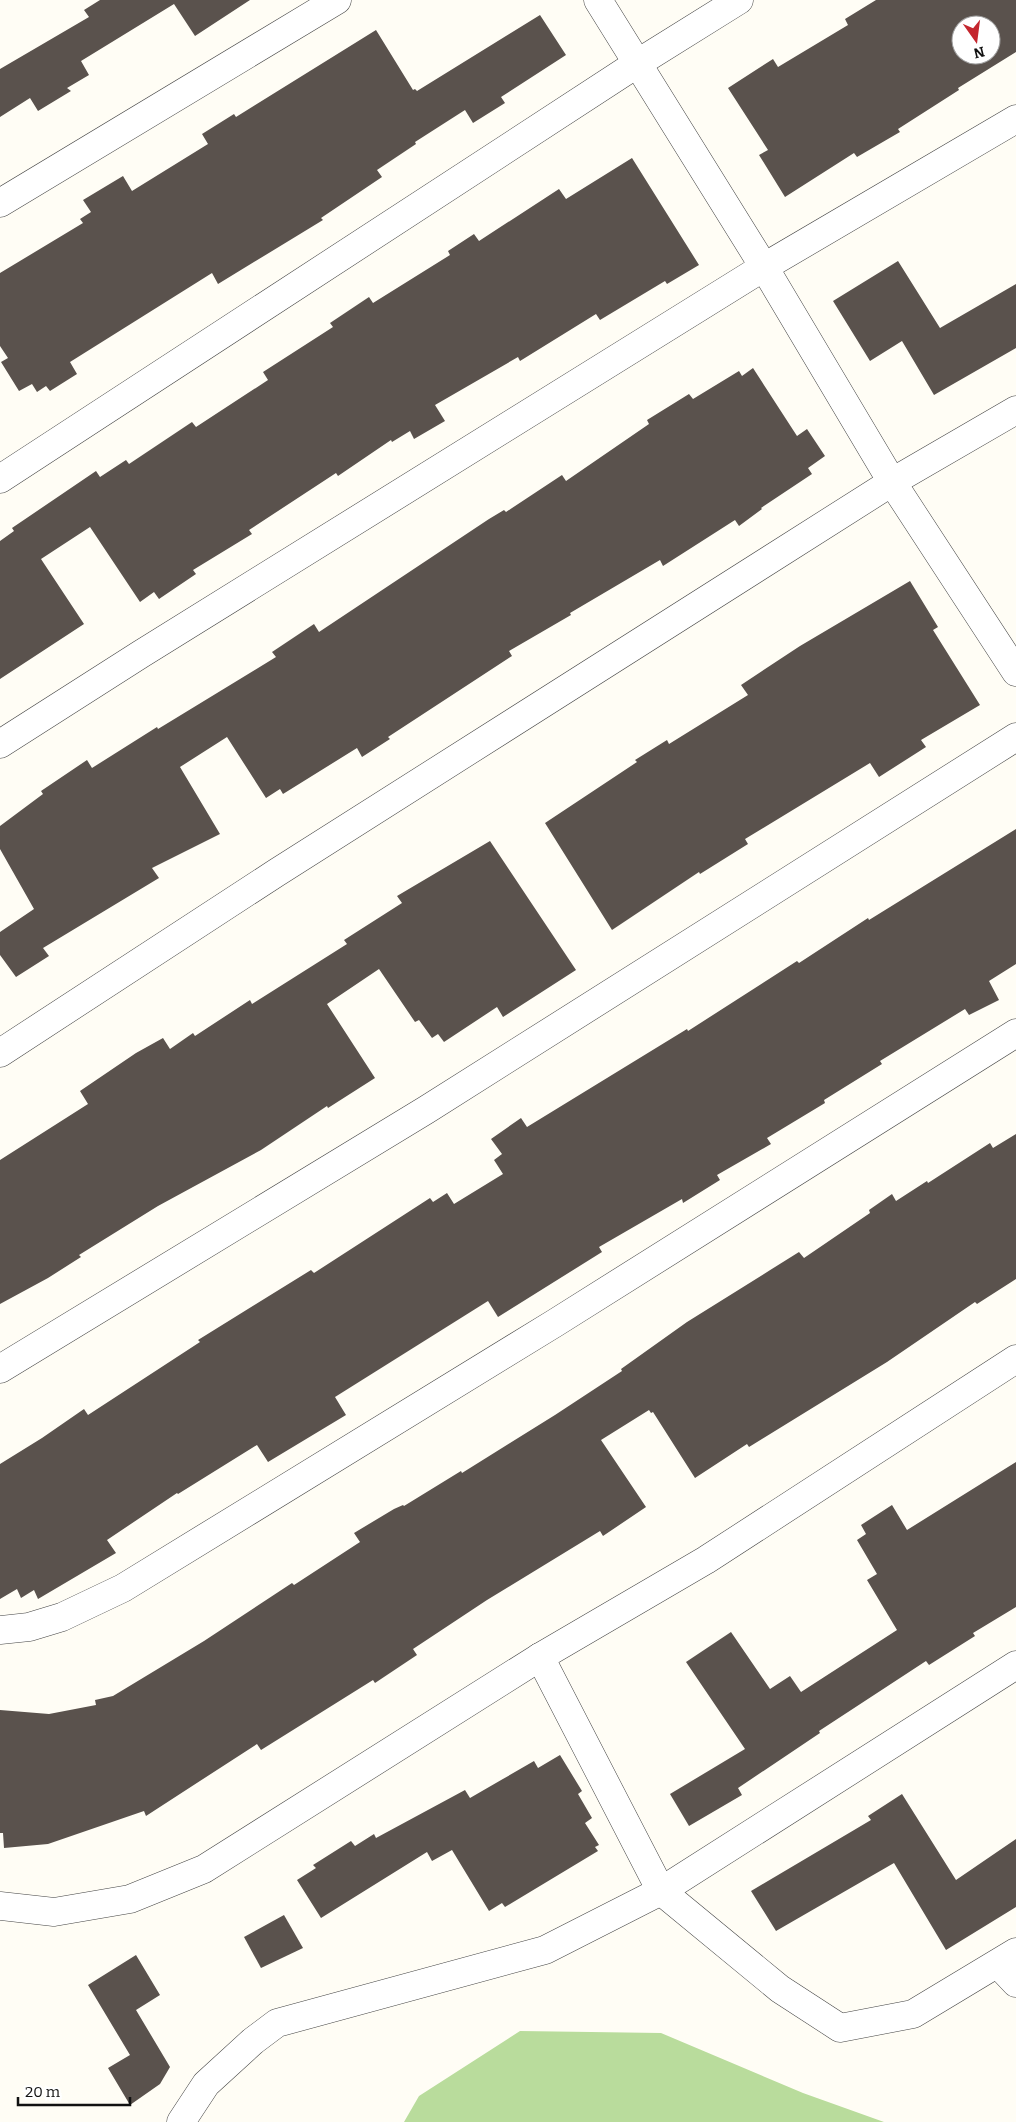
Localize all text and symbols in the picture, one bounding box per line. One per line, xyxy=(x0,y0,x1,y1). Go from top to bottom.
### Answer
north arrow xyxy=(951,15,1001,65)
text: N xyxy=(972,43,986,62)
scale bar xyxy=(18,2074,130,2106)
text: 20 m xyxy=(25,2083,61,2101)

